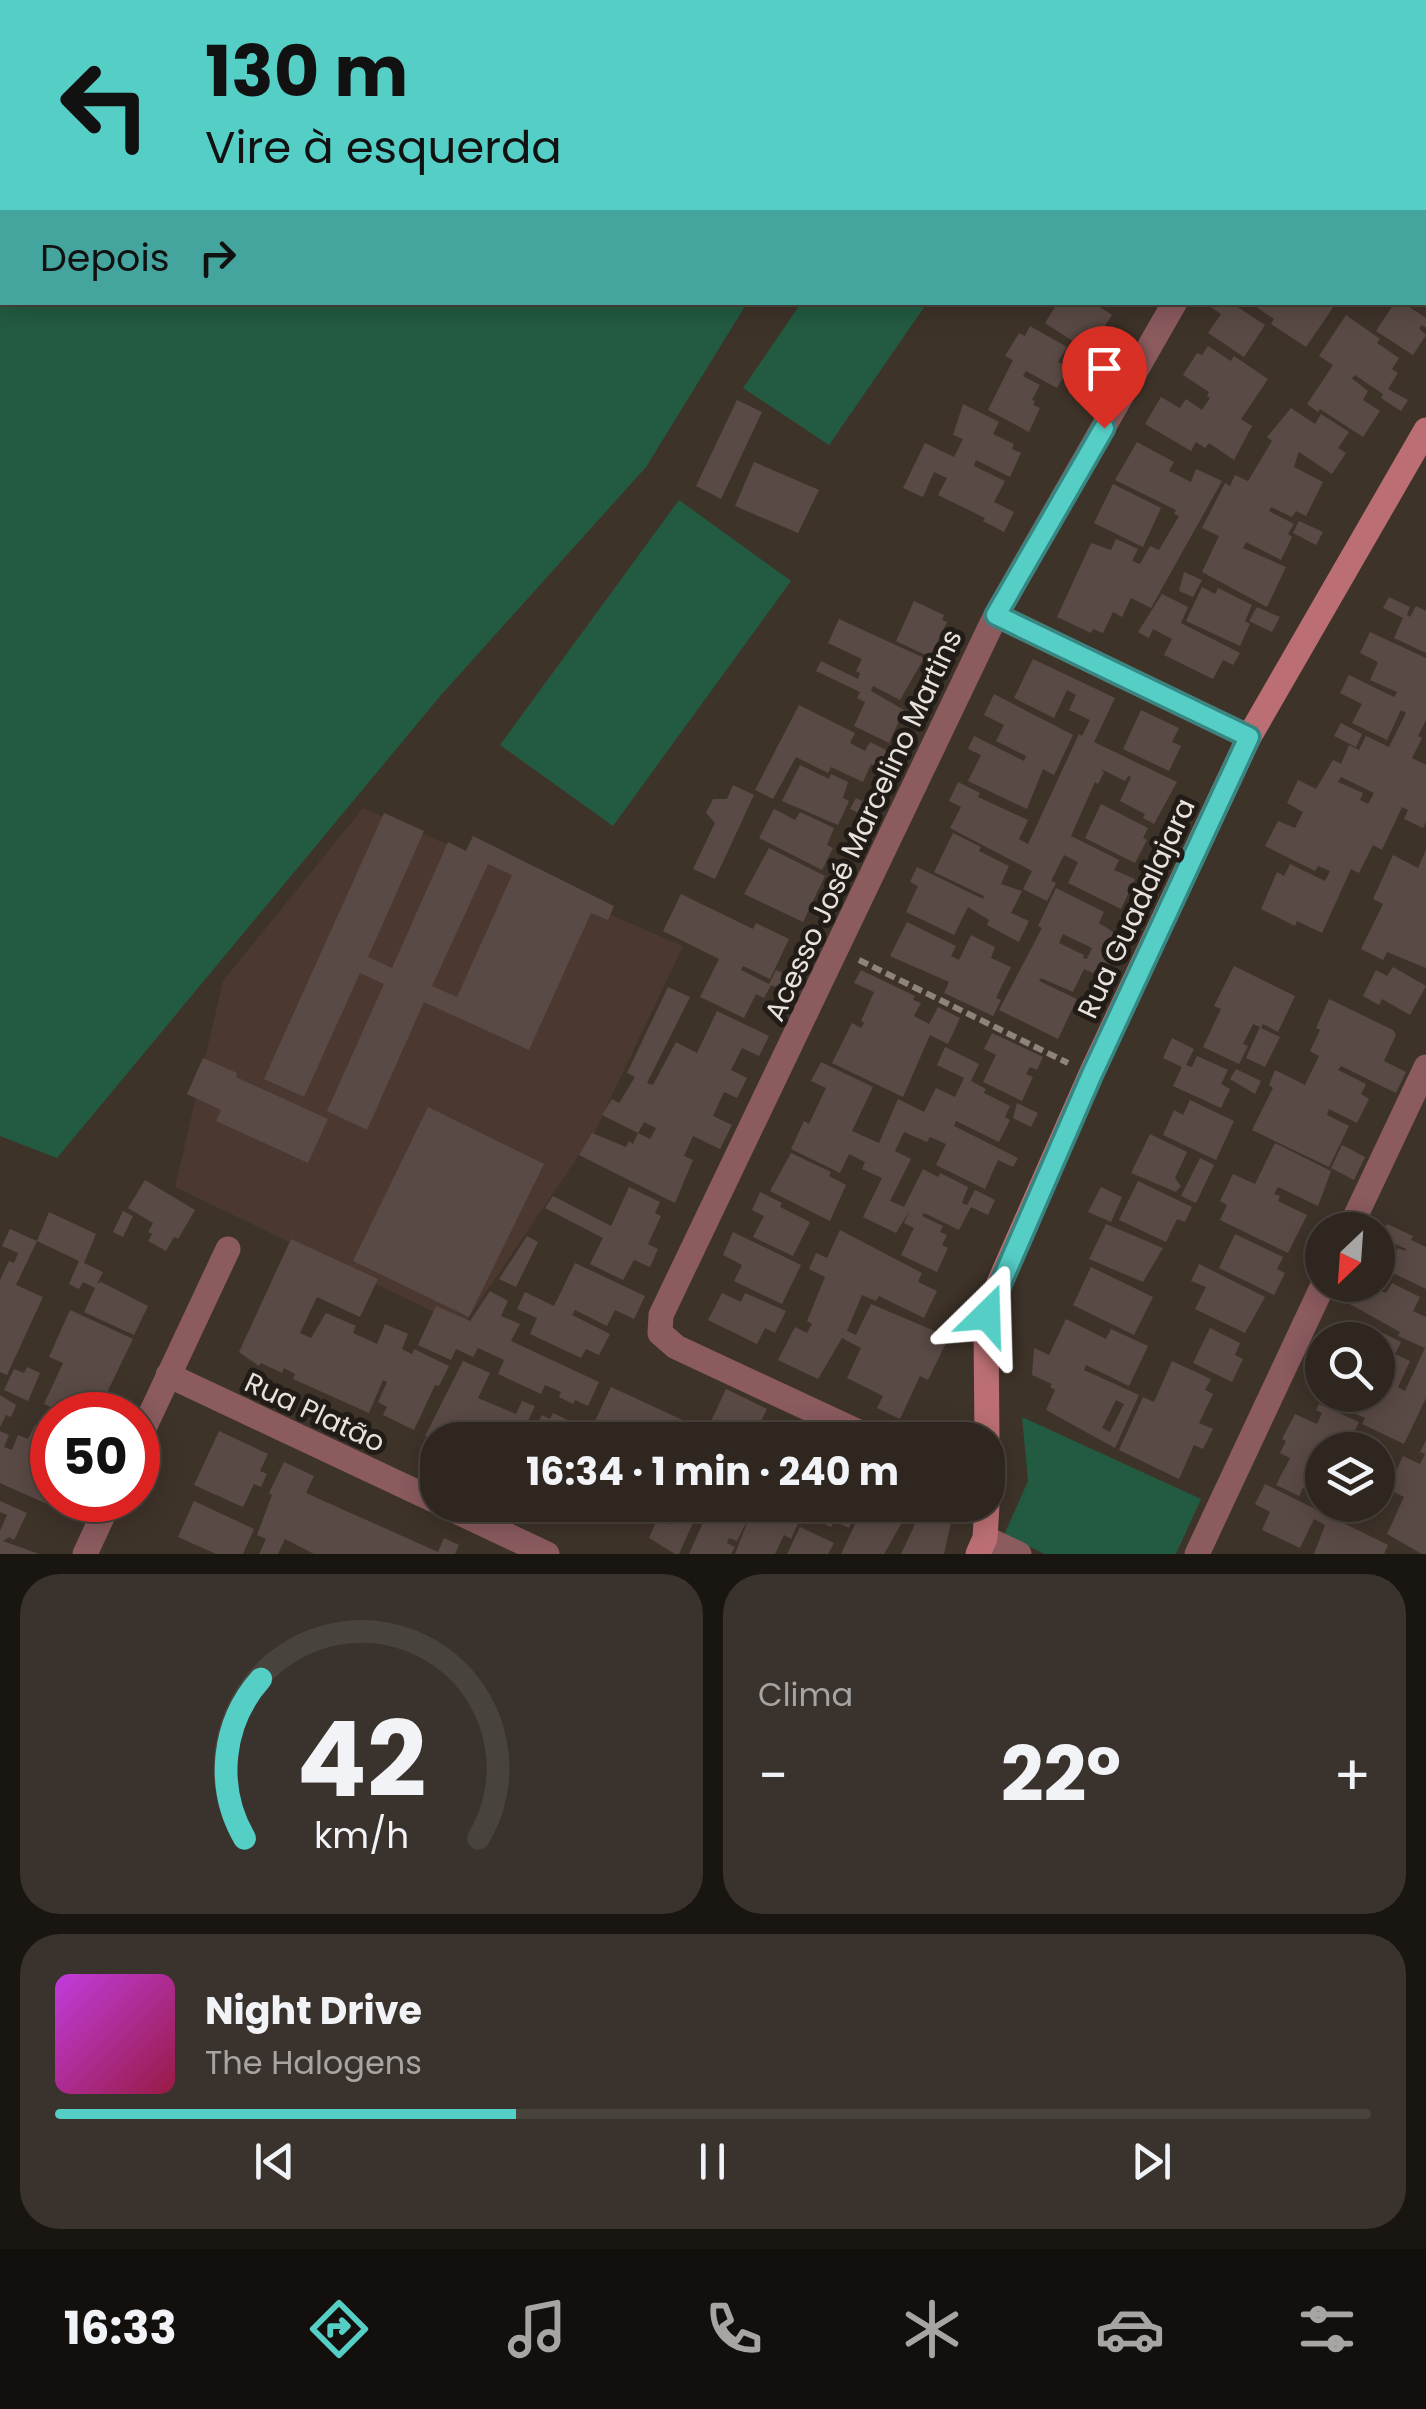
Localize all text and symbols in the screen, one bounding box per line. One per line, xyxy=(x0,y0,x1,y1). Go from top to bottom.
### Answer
text: 130 m xyxy=(205,22,408,121)
icon: left xyxy=(40,40,170,170)
text: Vire à esquerda xyxy=(205,116,562,179)
icon: right xyxy=(190,230,245,285)
text: Depois xyxy=(40,231,170,284)
pin xyxy=(1062,326,1147,429)
icon: arrive xyxy=(1077,341,1132,396)
street label: Acesso José Marcelino Martins xyxy=(755,623,972,1027)
street label: Rua Guadalajara xyxy=(1068,792,1205,1025)
north arrow xyxy=(1305,1212,1395,1302)
map controls xyxy=(1305,1212,1395,1522)
position arrow xyxy=(935,1263,1039,1367)
button: search xyxy=(1305,1322,1395,1412)
street label: Rua Platão xyxy=(238,1363,391,1462)
speed limit sign: 50 xyxy=(30,1392,160,1522)
button: layers xyxy=(1305,1432,1395,1522)
text: 16:34 · 1 min · 240 m xyxy=(526,1445,899,1498)
text: Clima xyxy=(758,1672,853,1717)
text: 42 xyxy=(297,1687,426,1832)
text: 22° xyxy=(1001,1722,1121,1827)
text: − xyxy=(758,1737,788,1814)
text: + xyxy=(1333,1737,1371,1814)
text: km/h xyxy=(314,1810,409,1861)
text: Night Drive xyxy=(205,1984,422,2037)
text: The Halogens xyxy=(205,2040,422,2085)
icon: previous xyxy=(247,2134,302,2189)
icon: pause xyxy=(685,2134,740,2189)
icon: next xyxy=(1124,2134,1179,2189)
icon: directions xyxy=(304,2294,374,2364)
icon: music xyxy=(502,2294,572,2364)
icon: phone xyxy=(699,2294,769,2364)
icon: climate xyxy=(897,2294,967,2364)
icon: car xyxy=(1095,2294,1165,2364)
icon: filters xyxy=(1292,2294,1362,2364)
text: 16:33 xyxy=(64,2297,177,2360)

